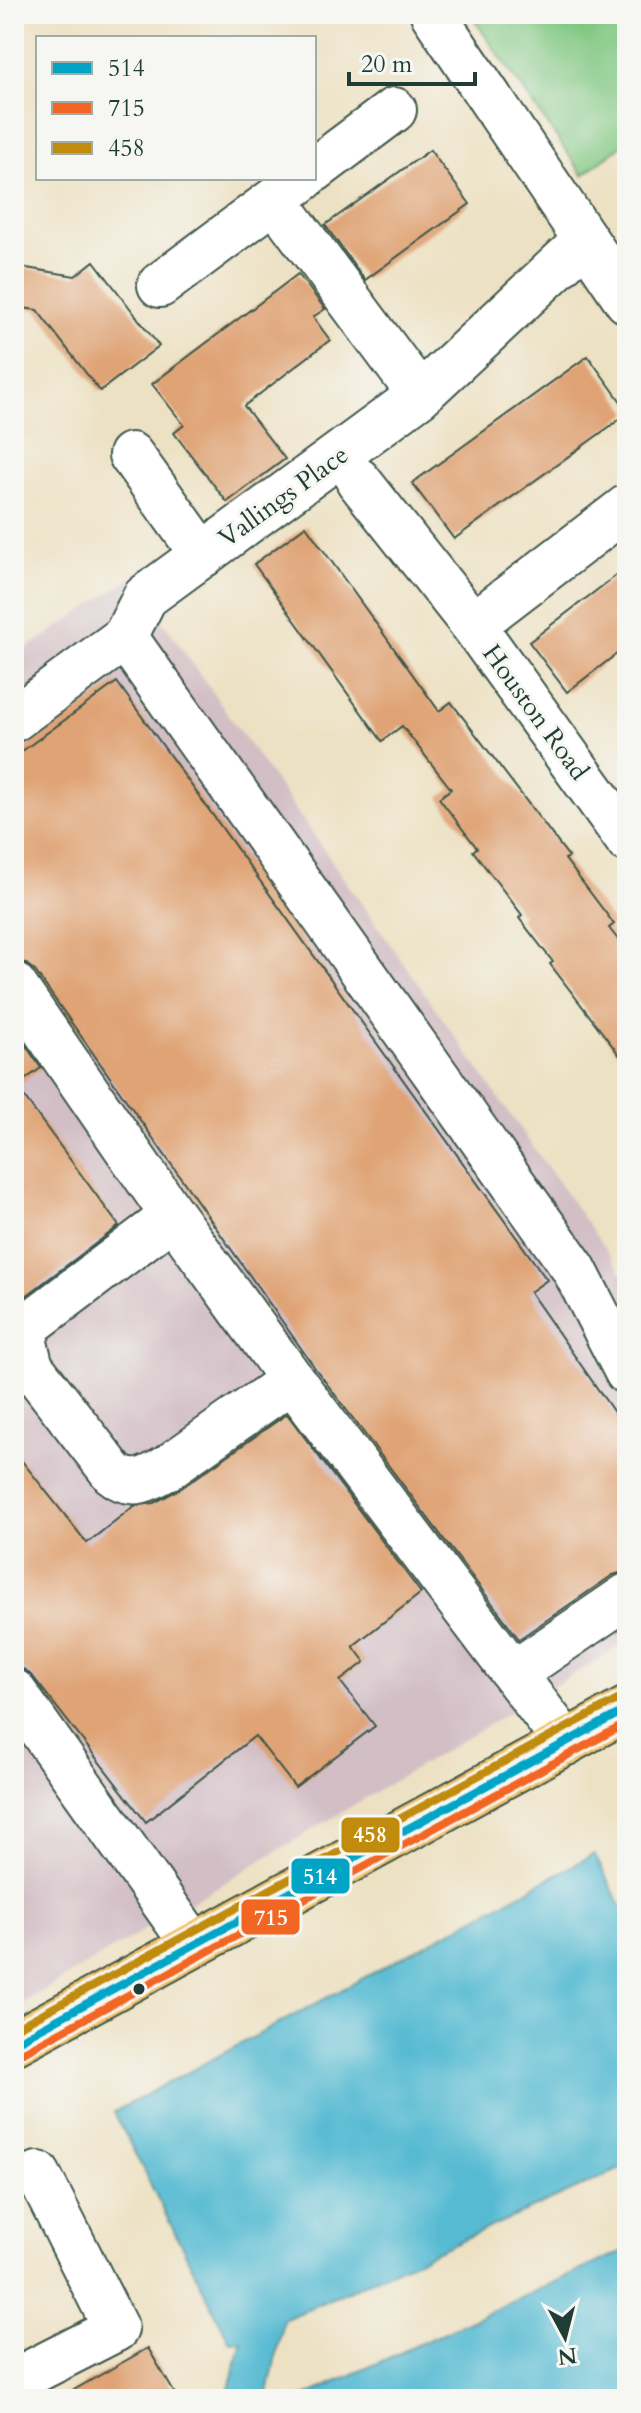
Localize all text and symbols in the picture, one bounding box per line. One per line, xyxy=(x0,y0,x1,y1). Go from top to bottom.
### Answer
legend xyxy=(36,36,316,180)
scale bar xyxy=(349,36,475,86)
text: 20 m xyxy=(361,48,413,81)
text: 514 xyxy=(108,52,145,85)
text: 715 xyxy=(108,92,145,125)
text: 458 xyxy=(108,132,145,165)
street label: Vallings Place xyxy=(211,437,355,555)
street label: Houston Road xyxy=(474,637,597,787)
line badge: 458 xyxy=(340,1816,401,1854)
text: 458 xyxy=(353,1820,387,1850)
line badge: 514 xyxy=(290,1857,351,1895)
text: 514 xyxy=(303,1862,337,1892)
line badge: 715 xyxy=(240,1898,301,1936)
text: 715 xyxy=(254,1903,288,1933)
unlabelled marker xyxy=(131,1981,147,1997)
north arrow xyxy=(525,2297,605,2377)
text: N xyxy=(556,2340,579,2372)

